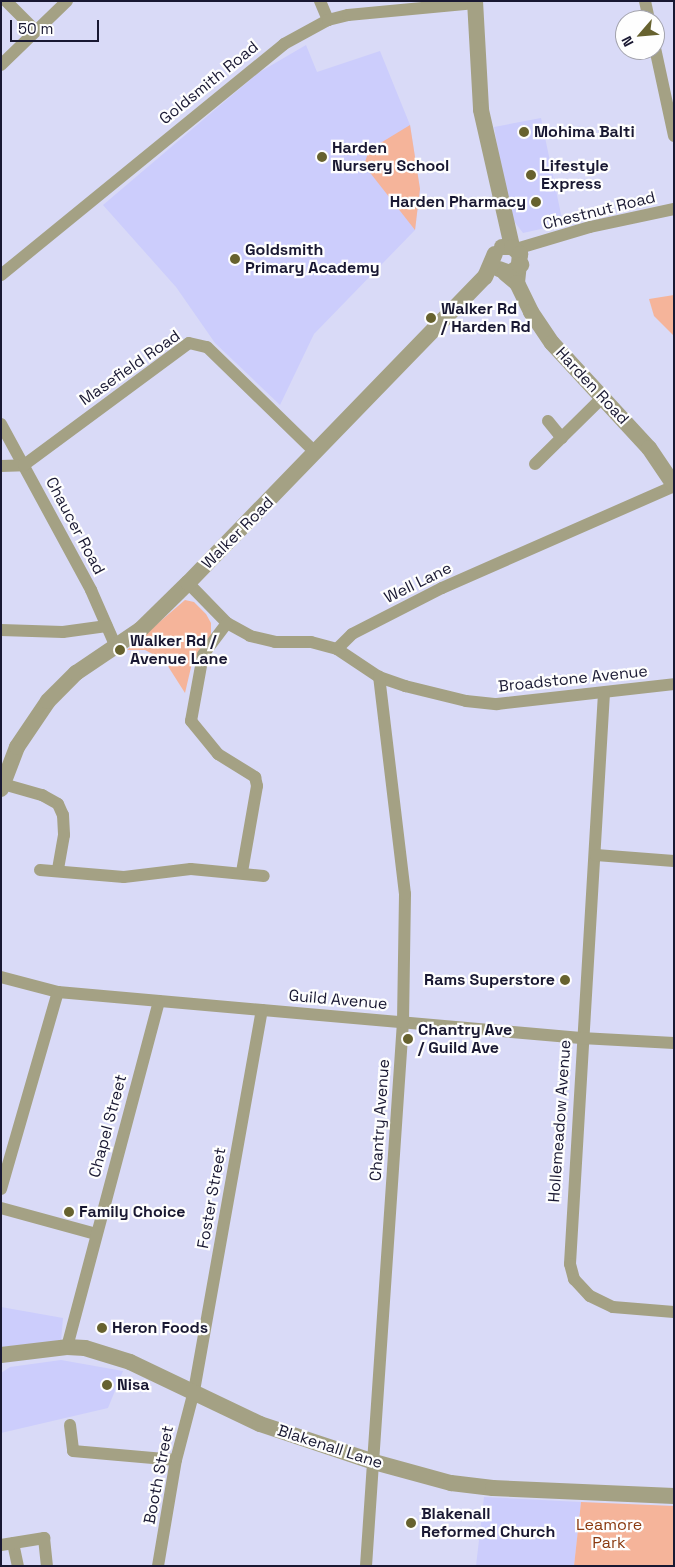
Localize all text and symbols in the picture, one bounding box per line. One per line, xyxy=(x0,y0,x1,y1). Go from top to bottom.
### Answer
scale bar xyxy=(12,10,101,42)
north arrow xyxy=(615,10,665,60)
text: 50 m xyxy=(18,19,53,38)
text: N xyxy=(617,33,638,50)
street label: Goldsmith Road xyxy=(156,37,262,129)
place label: Mohima Balti xyxy=(534,122,635,142)
marker: Mohima Balti xyxy=(518,126,530,138)
place label: Harden Nursery School xyxy=(332,138,449,176)
marker: Harden Nursery School xyxy=(316,151,328,163)
place label: Lifestyle Express xyxy=(541,156,609,194)
marker: Lifestyle Express xyxy=(525,169,537,181)
street label: Chestnut Road xyxy=(541,188,657,234)
place label: Harden Pharmacy xyxy=(390,192,526,212)
marker: Harden Pharmacy xyxy=(530,196,542,208)
place label: Goldsmith Primary Academy xyxy=(245,240,380,278)
marker: Goldsmith Primary Academy xyxy=(229,253,241,265)
place label: Walker Rd / Harden Rd xyxy=(441,299,531,337)
marker: Walker Rd / Harden Rd xyxy=(425,312,437,324)
street label: Masefield Road xyxy=(76,326,184,410)
street label: Harden Road xyxy=(551,343,633,429)
street label: Chaucer Road xyxy=(41,474,109,578)
street label: Walker Road xyxy=(198,493,278,573)
street label: Well Lane xyxy=(381,558,455,608)
place label: Walker Rd / Avenue Lane xyxy=(130,631,228,669)
marker: Walker Rd / Avenue Lane xyxy=(114,644,126,656)
street label: Broadstone Avenue xyxy=(497,662,649,696)
place label: Rams Superstore xyxy=(424,970,555,990)
marker: Rams Superstore xyxy=(559,974,571,986)
street label: Guild Avenue xyxy=(288,986,388,1014)
place label: Chantry Ave / Guild Ave xyxy=(418,1020,512,1058)
marker: Chantry Ave / Guild Ave xyxy=(402,1033,414,1045)
street label: Hollemeadow Avenue xyxy=(545,1039,575,1203)
street label: Chantry Avenue xyxy=(366,1058,394,1182)
street label: Chapel Street xyxy=(85,1072,131,1180)
street label: Foster Street xyxy=(194,1146,230,1250)
place label: Family Choice xyxy=(79,1202,186,1222)
marker: Family Choice xyxy=(63,1206,75,1218)
place label: Heron Foods xyxy=(112,1318,208,1338)
marker: Heron Foods xyxy=(96,1322,108,1334)
place label: Nisa xyxy=(117,1375,150,1395)
marker: Nisa xyxy=(101,1379,113,1391)
street label: Blakenall Lane xyxy=(275,1421,385,1473)
street label: Booth Street xyxy=(140,1424,178,1526)
place label: Blakenall Reformed Church xyxy=(421,1504,555,1542)
park label: Leamore Park xyxy=(576,1515,642,1553)
marker: Blakenall Reformed Church xyxy=(405,1517,417,1529)

